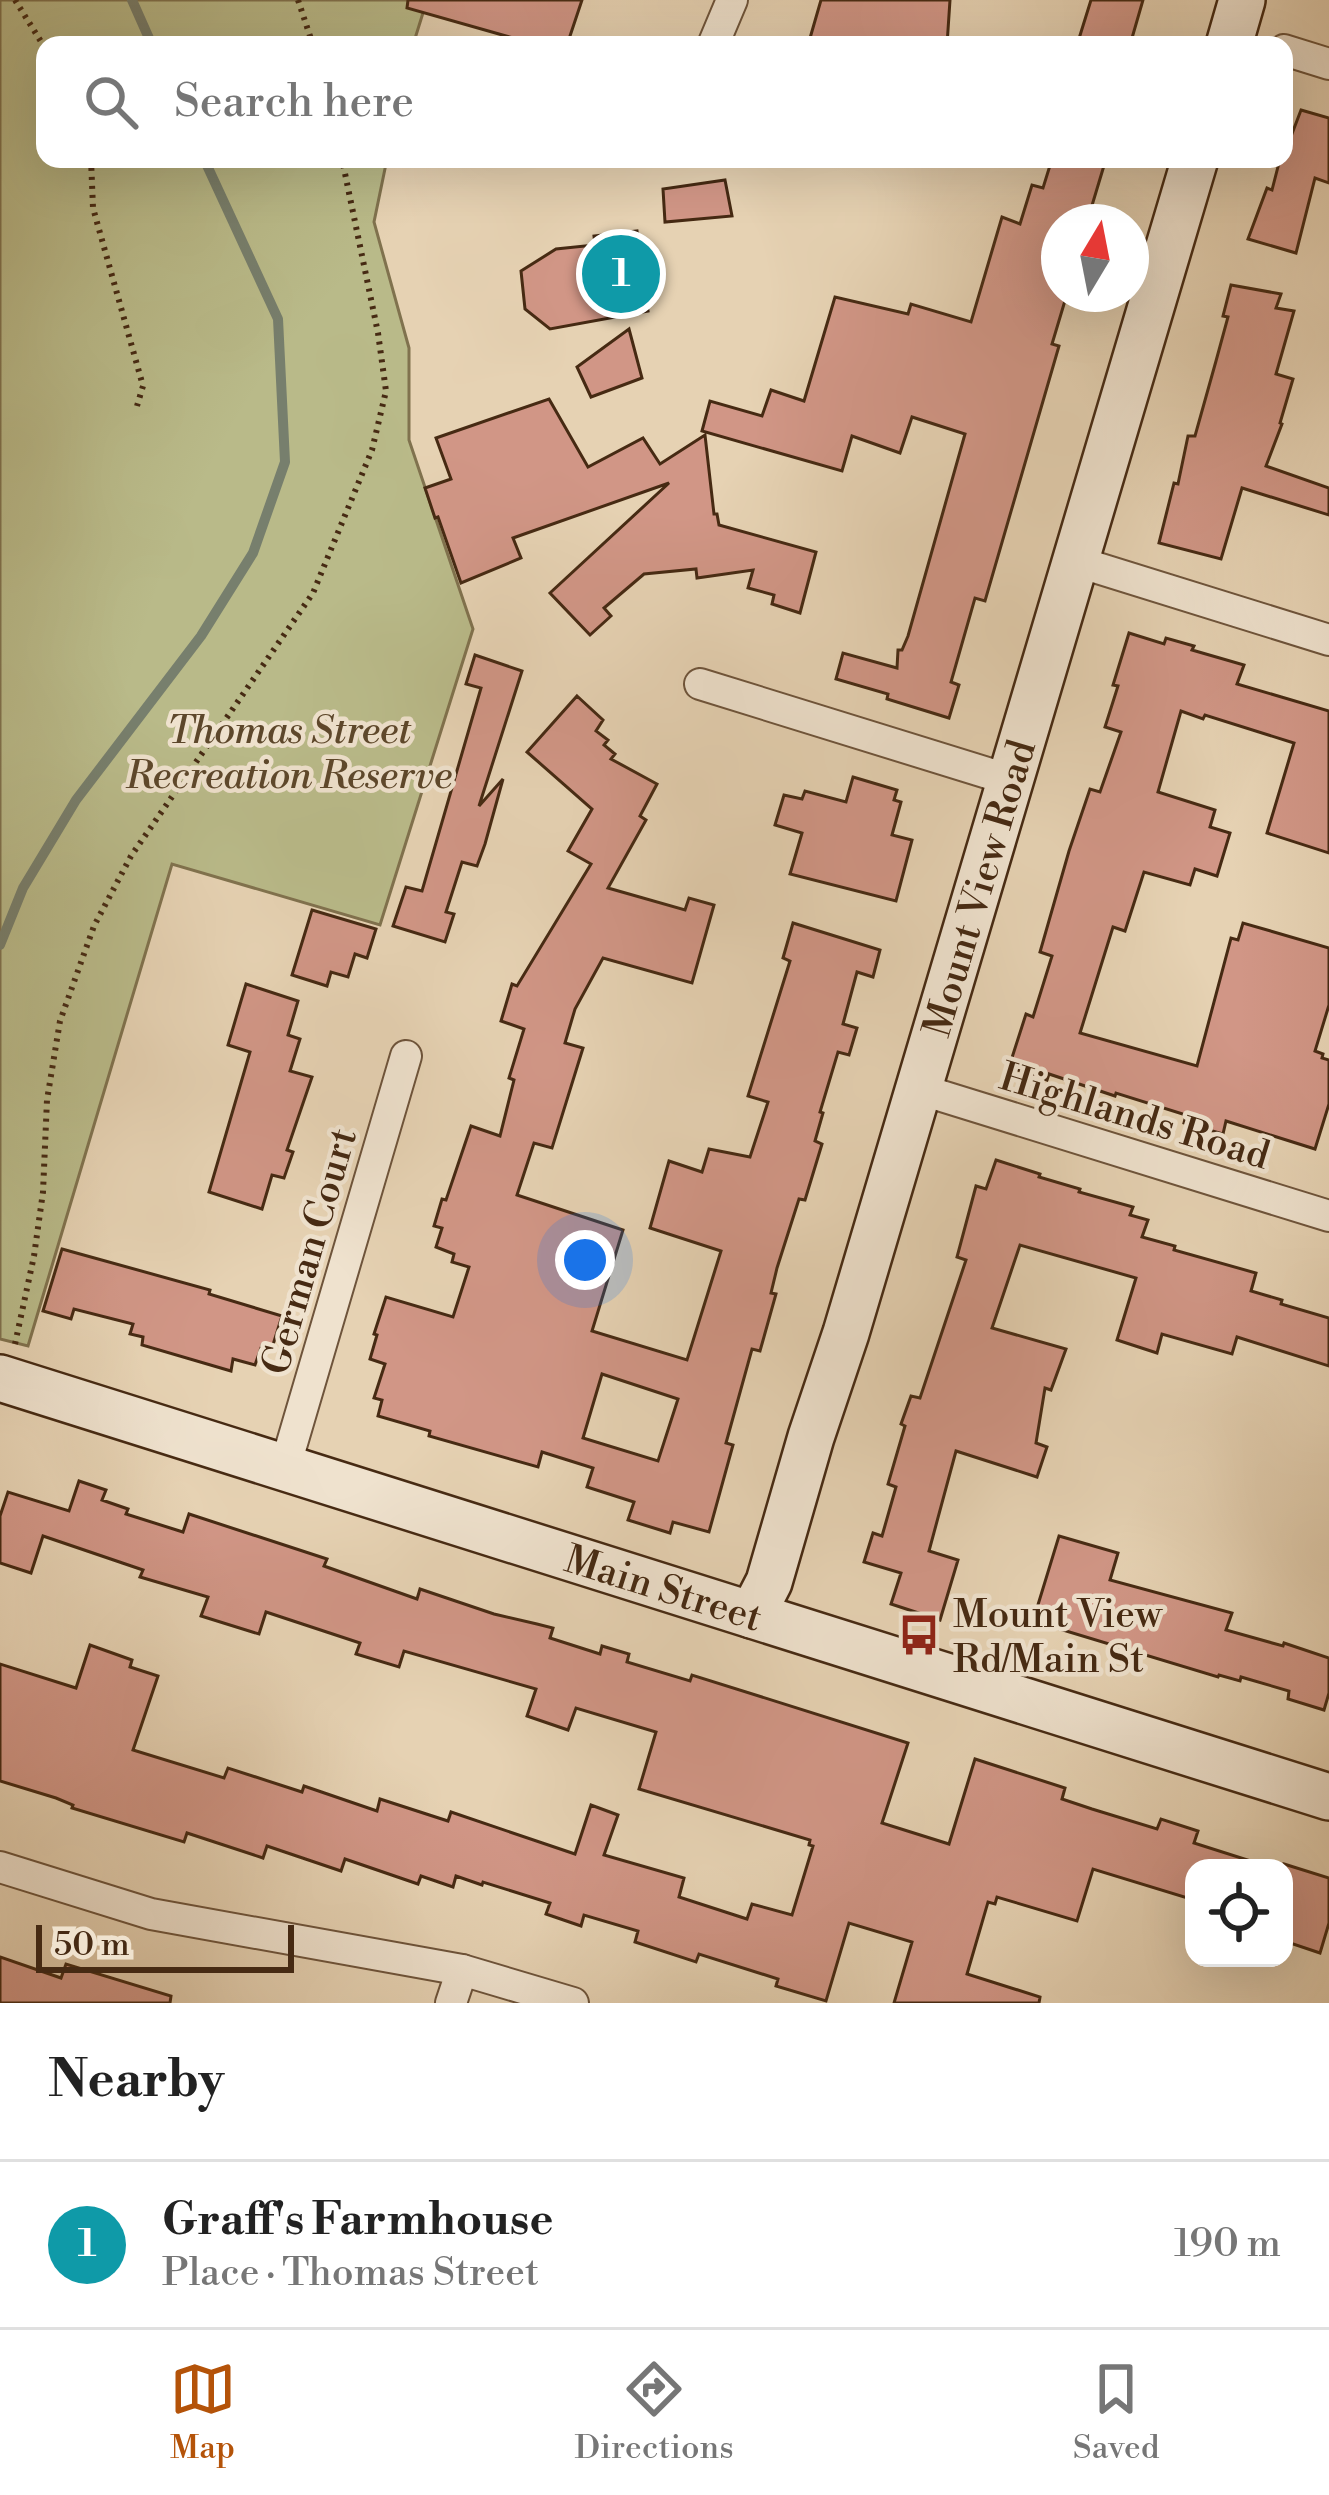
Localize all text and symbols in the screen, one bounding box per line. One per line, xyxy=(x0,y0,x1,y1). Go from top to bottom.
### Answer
search box xyxy=(36,36,1293,168)
icon: search xyxy=(78,69,144,135)
text: Search here xyxy=(174,74,414,131)
north arrow xyxy=(1041,204,1149,312)
pin: 1 xyxy=(582,229,660,319)
park label: Thomas Street Recreation Reserve xyxy=(125,707,452,801)
street label: Mount View Road xyxy=(913,735,1048,1043)
street label: Highlands Road xyxy=(993,1053,1275,1182)
street label: German Court xyxy=(252,1123,369,1380)
your location xyxy=(555,1230,615,1290)
street label: Main Street xyxy=(558,1536,768,1644)
place label: Mount View Rd/Main St xyxy=(953,1591,1163,1685)
bus stop icon: Mount View Rd/Main St xyxy=(896,1612,942,1658)
map controls xyxy=(1185,1859,1293,1967)
button: locate xyxy=(1185,1859,1293,1967)
scale bar xyxy=(36,1919,294,1972)
text: 50 m xyxy=(54,1925,130,1966)
text: Nearby xyxy=(48,2049,224,2113)
text: Graff's Farmhouse xyxy=(162,2192,553,2249)
text: 1 xyxy=(78,2220,96,2269)
text: 190 m xyxy=(1174,2220,1281,2269)
text: Place · Thomas Street xyxy=(162,2249,539,2298)
tab: Map xyxy=(170,2356,236,2469)
tab: Directions xyxy=(575,2356,734,2469)
tab: Saved xyxy=(1073,2356,1159,2469)

